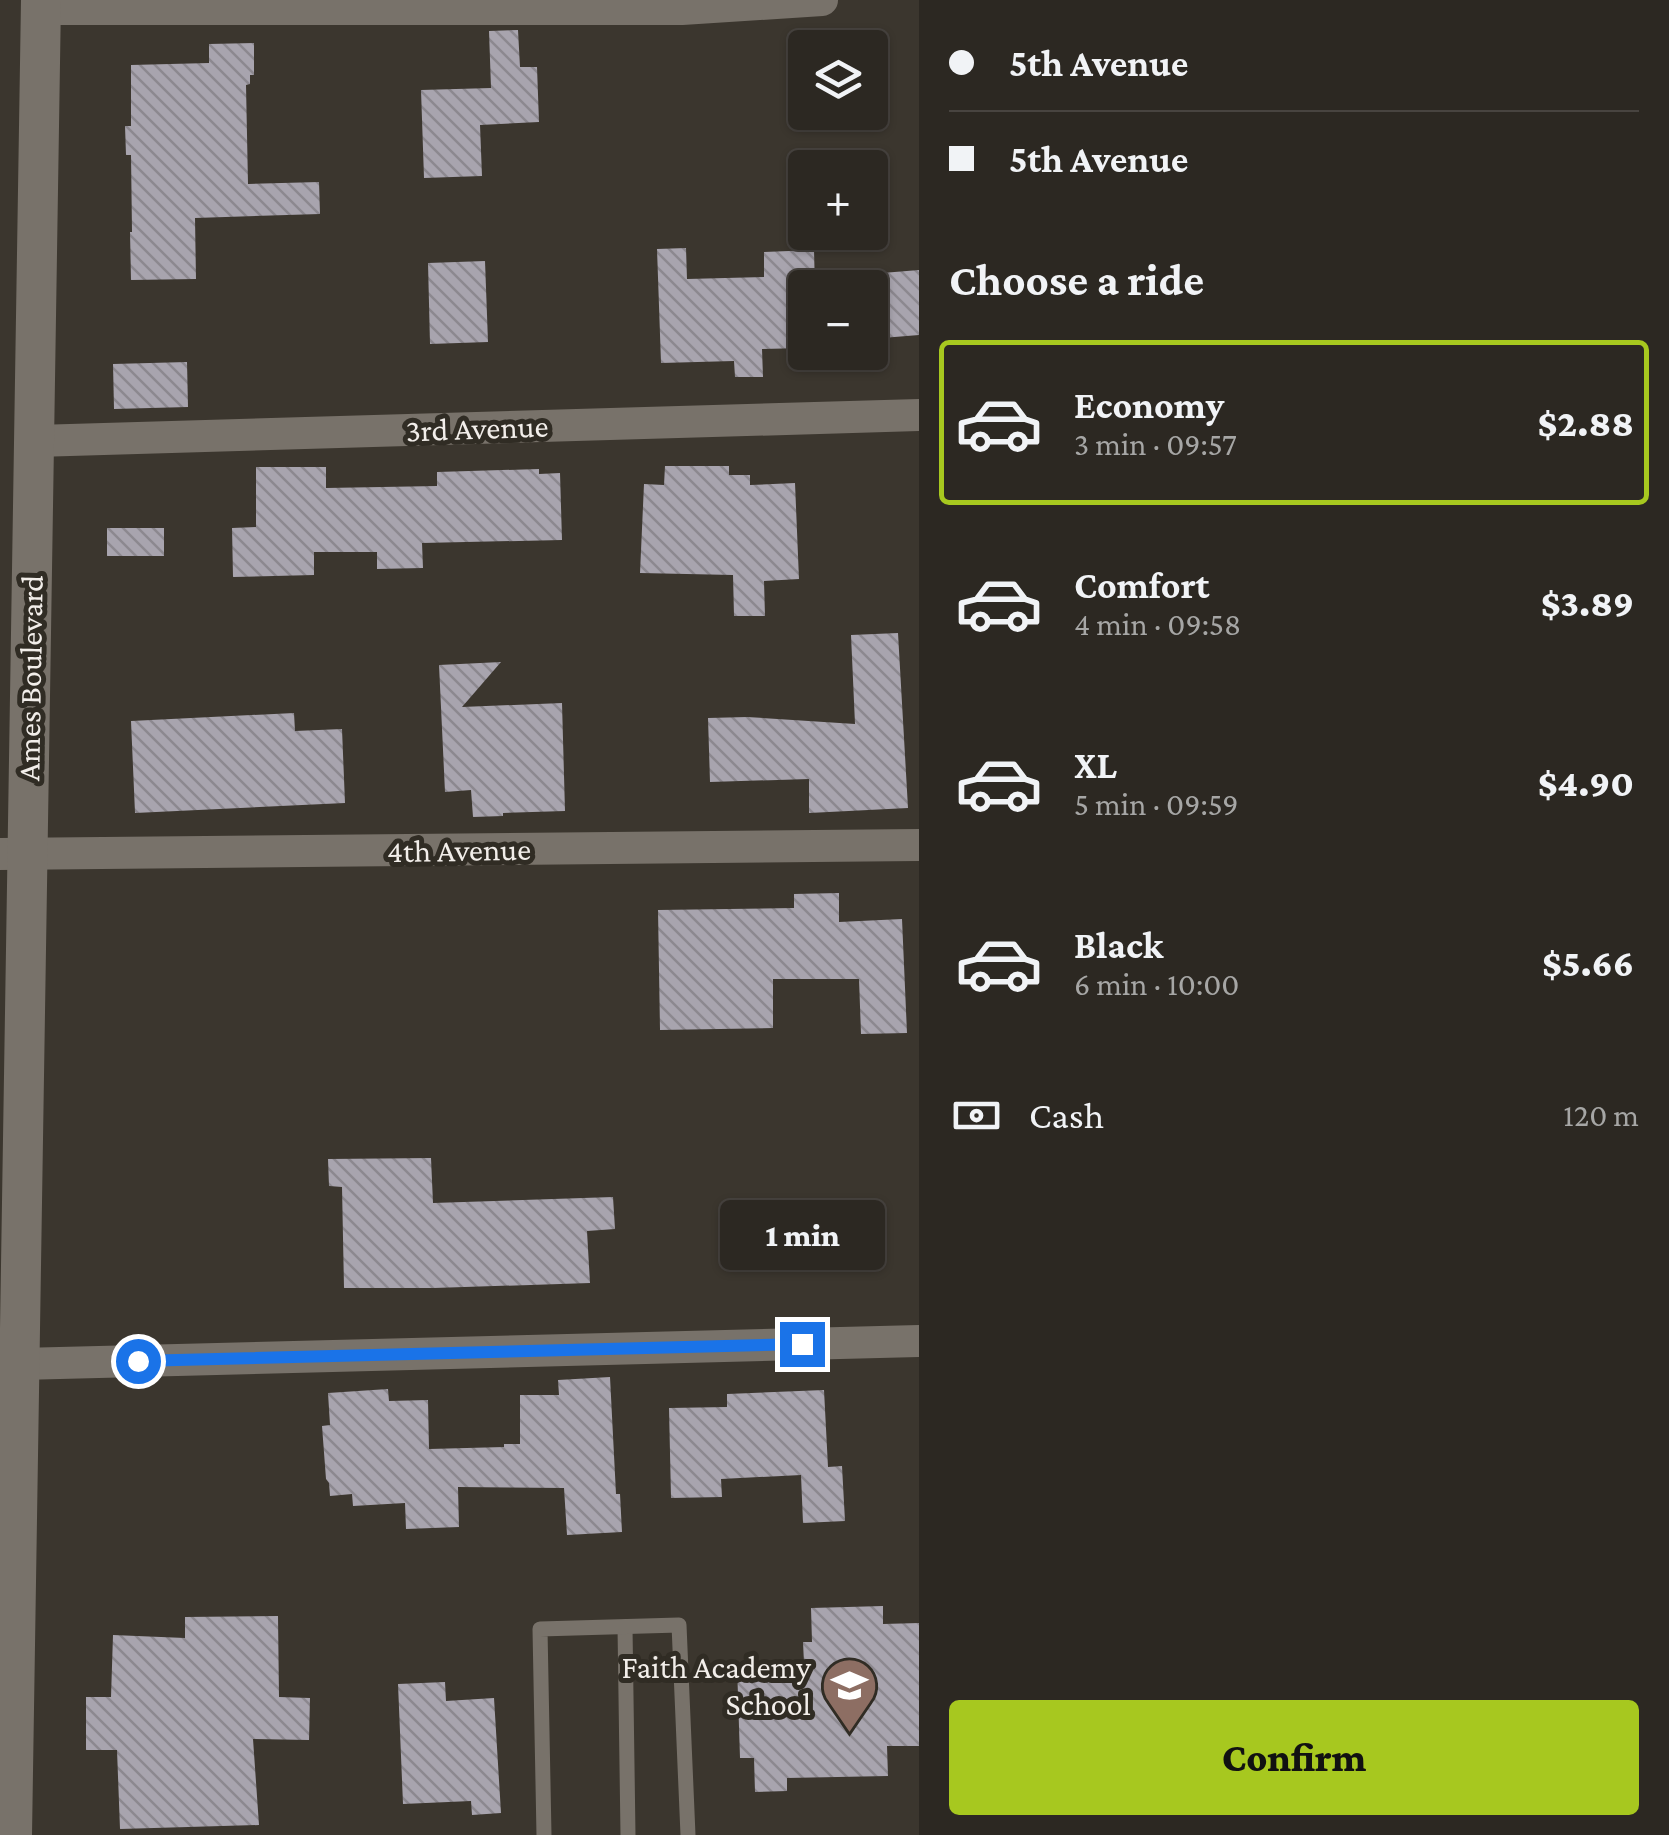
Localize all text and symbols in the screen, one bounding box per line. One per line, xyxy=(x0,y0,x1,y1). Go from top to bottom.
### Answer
map controls xyxy=(788,30,888,370)
button: layers xyxy=(788,30,888,130)
text: 5th Avenue xyxy=(1009,42,1188,84)
text: 5th Avenue xyxy=(1009,138,1188,180)
button: + xyxy=(788,150,888,250)
text: Choose a ride xyxy=(949,255,1204,305)
button: − xyxy=(788,270,888,370)
icon: car xyxy=(954,378,1044,468)
text: Economy xyxy=(1074,384,1224,426)
text: $2.88 xyxy=(1538,402,1634,444)
street label: 3rd Avenue xyxy=(405,408,549,448)
text: 3 min · 09:57 xyxy=(1074,426,1237,462)
icon: car xyxy=(954,558,1044,648)
text: Comfort xyxy=(1074,564,1210,606)
street label: Ames Boulevard xyxy=(10,574,50,781)
text: $3.89 xyxy=(1541,582,1634,624)
text: 4 min · 09:58 xyxy=(1074,606,1241,642)
icon: car xyxy=(954,738,1044,828)
text: XL xyxy=(1074,744,1117,786)
text: $4.90 xyxy=(1538,762,1634,804)
text: 5 min · 09:59 xyxy=(1074,786,1239,822)
street label: 4th Avenue xyxy=(387,831,531,869)
icon: car xyxy=(954,918,1044,1008)
text: Black xyxy=(1074,924,1163,966)
text: $5.66 xyxy=(1542,942,1634,984)
text: 6 min · 10:00 xyxy=(1074,966,1239,1002)
icon: cash xyxy=(949,1088,1004,1143)
text: Cash xyxy=(1029,1094,1104,1136)
text: 120 m xyxy=(1563,1097,1639,1133)
callout: 1 min xyxy=(720,1199,884,1269)
text: 1 min xyxy=(765,1217,840,1253)
route end xyxy=(780,1322,825,1367)
route start xyxy=(116,1339,161,1384)
place label: Faith Academy School xyxy=(621,1649,811,1722)
school or university icon: Faith Academy School xyxy=(820,1655,880,1734)
button: Confirm xyxy=(949,1700,1639,1815)

